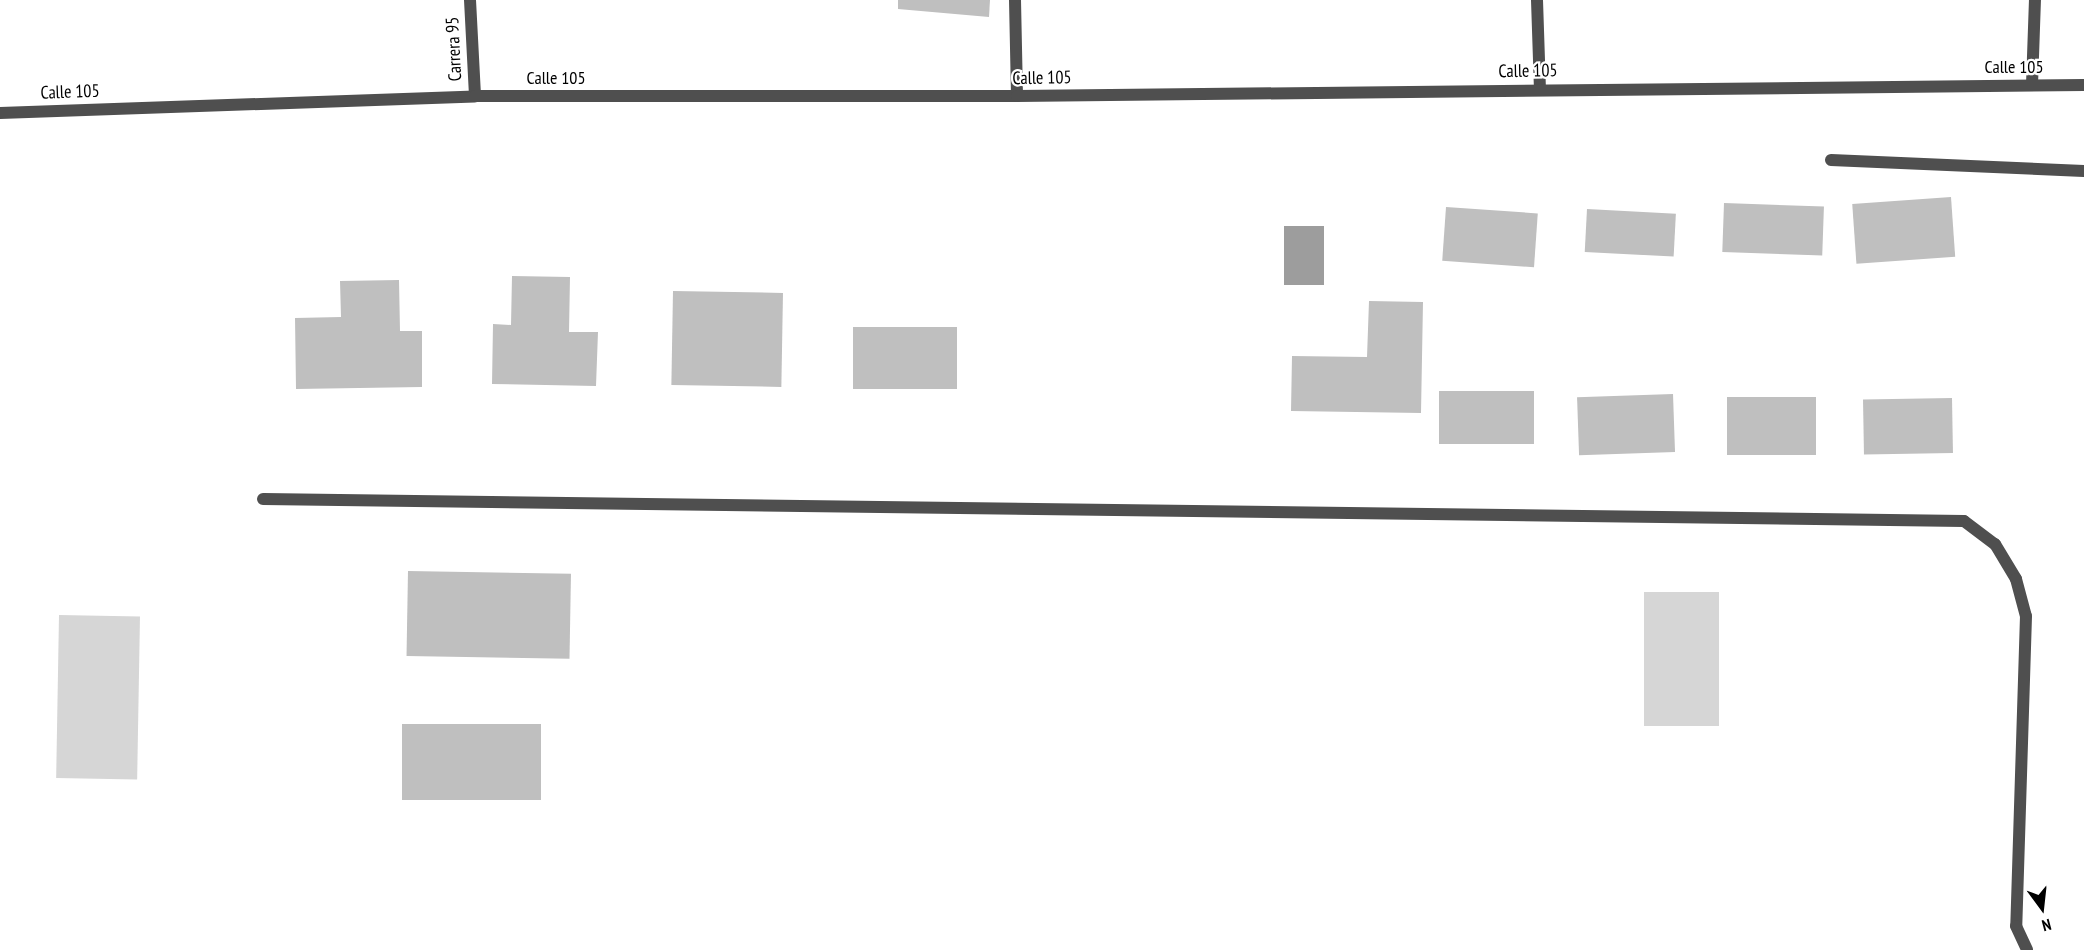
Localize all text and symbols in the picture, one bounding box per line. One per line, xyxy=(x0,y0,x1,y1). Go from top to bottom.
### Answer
street label: Carrera 95 xyxy=(442,16,466,82)
street label: Calle 105 xyxy=(1984,56,2044,78)
street label: Calle 105 xyxy=(1498,60,1558,82)
street label: Calle 105 xyxy=(526,67,586,89)
street label: Calle 105 xyxy=(1012,67,1072,89)
street label: Calle 105 xyxy=(40,80,100,104)
north arrow xyxy=(2012,878,2072,938)
text: N xyxy=(2040,915,2053,936)

